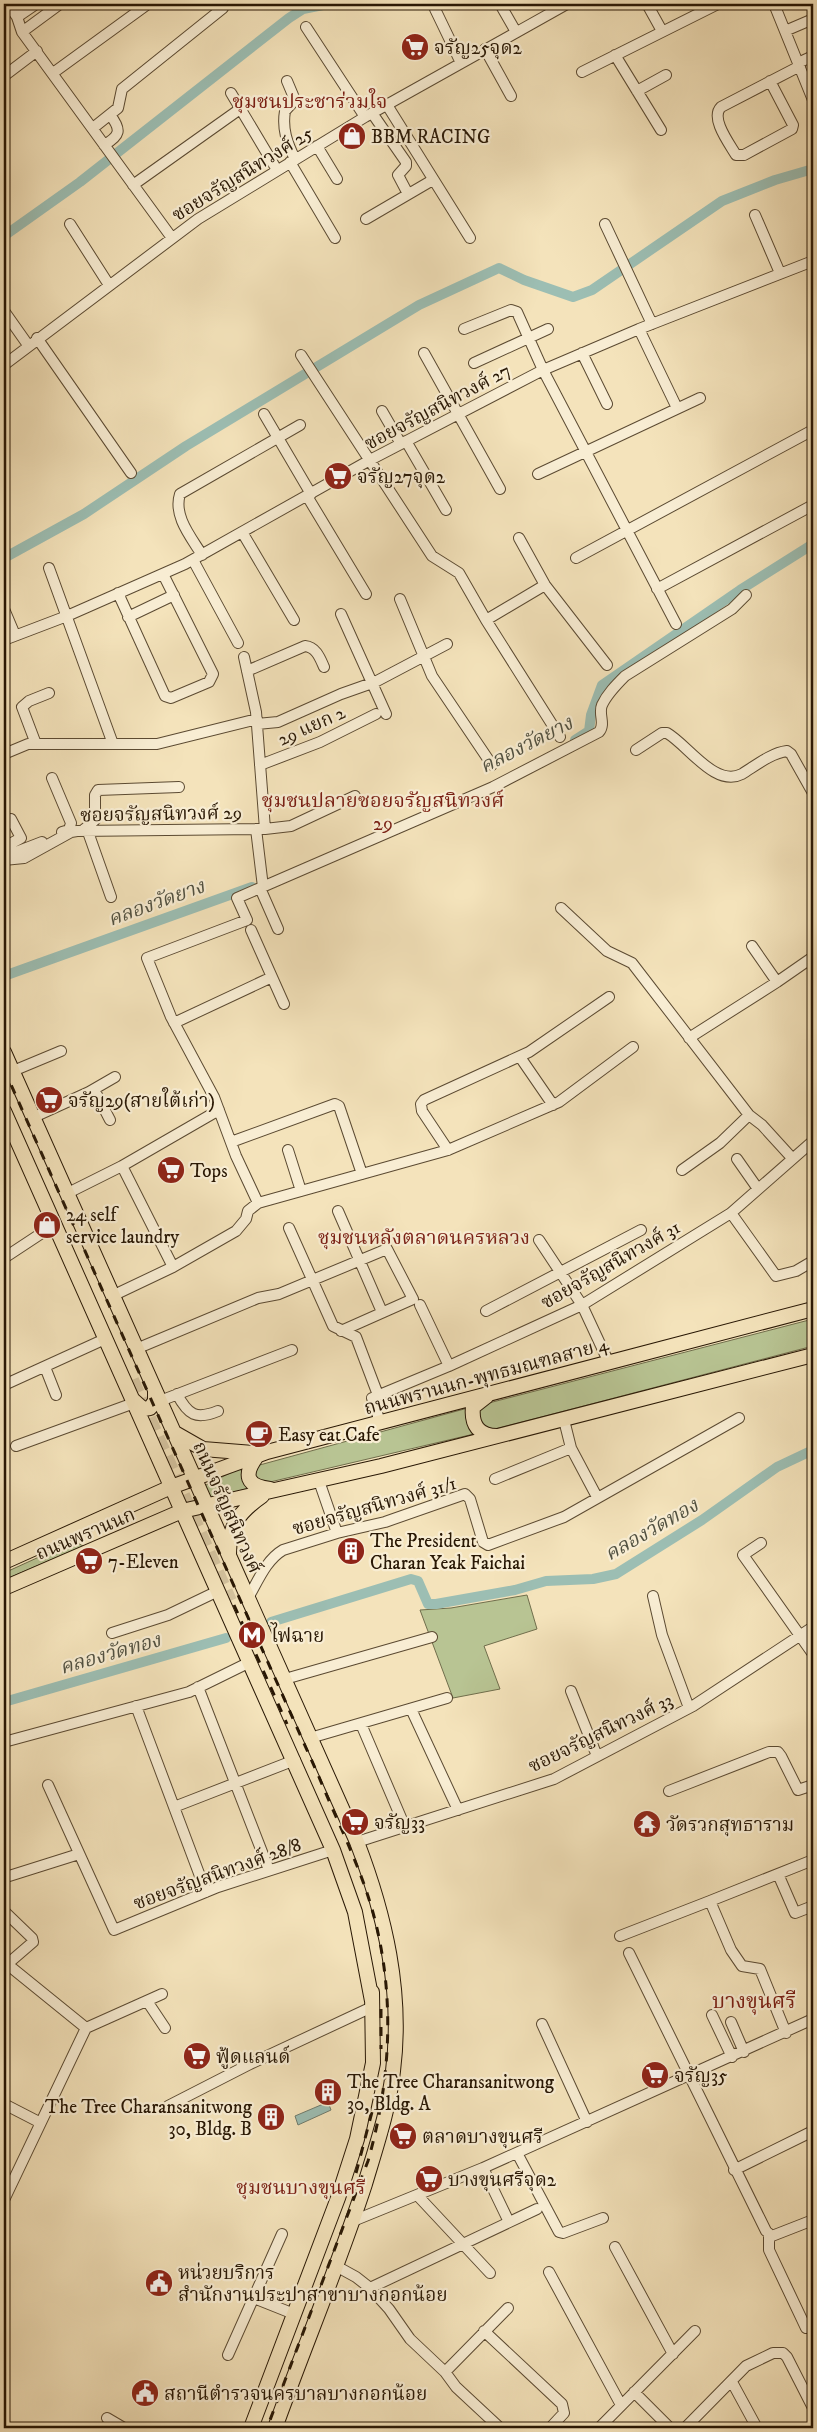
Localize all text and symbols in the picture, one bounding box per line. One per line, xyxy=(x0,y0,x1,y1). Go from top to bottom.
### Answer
supermarket icon: จรัญ25จุด2 xyxy=(400,32,430,62)
place label: จรัญ25จุด2 xyxy=(434,37,523,60)
district label: ชุมชนประชาร่วมใจ xyxy=(232,88,388,115)
street label: ซอยจรัญสนิทวงศ์ 25 xyxy=(168,120,318,227)
shop icon: BBM RACING xyxy=(337,121,367,151)
place label: BBM RACING xyxy=(371,126,490,149)
street label: ซอยจรัญสนิทวงศ์ 27 xyxy=(360,358,515,456)
supermarket icon: จรัญ27จุด2 xyxy=(323,461,353,491)
place label: จรัญ27จุด2 xyxy=(357,466,446,489)
street label: 29 แยก 2 xyxy=(274,701,350,751)
water label: คลองวัดยาง xyxy=(476,711,578,779)
district label: ชุมชนปลายซอยจรัญสนิทวงศ์ 29 xyxy=(262,789,504,837)
street label: ซอยจรัญสนิทวงศ์ 29 xyxy=(80,801,242,827)
water label: คลองวัดยาง xyxy=(105,874,209,932)
supermarket icon: จรัญ29(สายใต้เก่า) xyxy=(34,1085,64,1115)
place label: จรัญ29(สายใต้เก่า) xyxy=(68,1087,215,1113)
supermarket icon: Tops xyxy=(156,1155,186,1185)
place label: Tops xyxy=(190,1160,228,1183)
place label: 24 self service laundry xyxy=(66,1204,180,1249)
shop icon: 24 self service laundry xyxy=(32,1210,62,1240)
street label: ซอยจรัญสนิทวงศ์ 31 xyxy=(536,1215,685,1315)
district label: ชุมชนหลังตลาดนครหลวง xyxy=(318,1226,530,1251)
street label: ถนนพรานนก-พุทธมณฑลสาย 4 xyxy=(362,1332,612,1420)
cafe icon: Easy eat Cafe xyxy=(244,1419,274,1449)
place label: Easy eat Cafe xyxy=(278,1424,380,1447)
street label: ถนนจรัญสนิทวงศ์ xyxy=(187,1438,267,1577)
street label: ซอยจรัญสนิทวงศ์ 31/1 xyxy=(290,1471,459,1541)
water label: คลองวัดทอง xyxy=(600,1493,704,1567)
street label: ถนนพรานนก xyxy=(32,1503,139,1566)
place label: The President Charan Yeak Faichai xyxy=(370,1530,525,1575)
building icon: The President Charan Yeak Faichai xyxy=(336,1536,366,1566)
supermarket icon: 7-Eleven xyxy=(74,1546,104,1576)
place label: 7-Eleven xyxy=(108,1551,179,1574)
metro station icon: ไฟฉาย xyxy=(237,1620,267,1650)
place label: ไฟฉาย xyxy=(270,1622,324,1648)
water label: คลองวัดทอง xyxy=(57,1628,165,1681)
street label: ซอยจรัญสนิทวงศ์ 33 xyxy=(524,1688,676,1778)
supermarket icon: จรัญ33 xyxy=(340,1807,370,1837)
temple icon: วัดรวกสุทธาราม xyxy=(632,1809,662,1839)
place label: จรัญ33 xyxy=(374,1812,425,1835)
place label: วัดรวกสุทธาราม xyxy=(666,1814,794,1837)
street label: ซอยจรัญสนิทวงศ์ 28/8 xyxy=(130,1832,304,1915)
district label: บางขุนศรี xyxy=(712,1989,796,2015)
supermarket icon: ฟู้ดแลนด์ xyxy=(182,2041,212,2071)
place label: ฟู้ดแลนด์ xyxy=(216,2045,290,2069)
supermarket icon: จรัญ35 xyxy=(640,2060,670,2090)
place label: จรัญ35 xyxy=(674,2065,728,2088)
place label: The Tree Charansanitwong 30, Bldg. A xyxy=(347,2071,555,2116)
building icon: The Tree Charansanitwong 30, Bldg. A xyxy=(313,2077,343,2107)
place label: The Tree Charansanitwong 30, Bldg. B xyxy=(45,2096,253,2141)
building icon: The Tree Charansanitwong 30, Bldg. B xyxy=(256,2102,286,2132)
supermarket icon: ตลาดบางขุนศรี xyxy=(388,2121,418,2151)
place label: ตลาดบางขุนศรี xyxy=(422,2126,543,2149)
supermarket icon: บางขุนศรีจุด2 xyxy=(414,2164,444,2194)
place label: บางขุนศรีจุด2 xyxy=(448,2169,557,2192)
district label: ชุมชนบางขุนศรี xyxy=(236,2176,366,2201)
place label: หน่วยบริการ สำนักงานประปาสาขาบางกอกน้อย xyxy=(178,2262,448,2307)
public building icon: หน่วยบริการ สำนักงานประปาสาขาบางกอกน้อย xyxy=(144,2268,174,2298)
public building icon: สถานีตำรวจนครบาลบางกอกน้อย xyxy=(130,2378,160,2408)
place label: สถานีตำรวจนครบาลบางกอกน้อย xyxy=(164,2383,427,2406)

